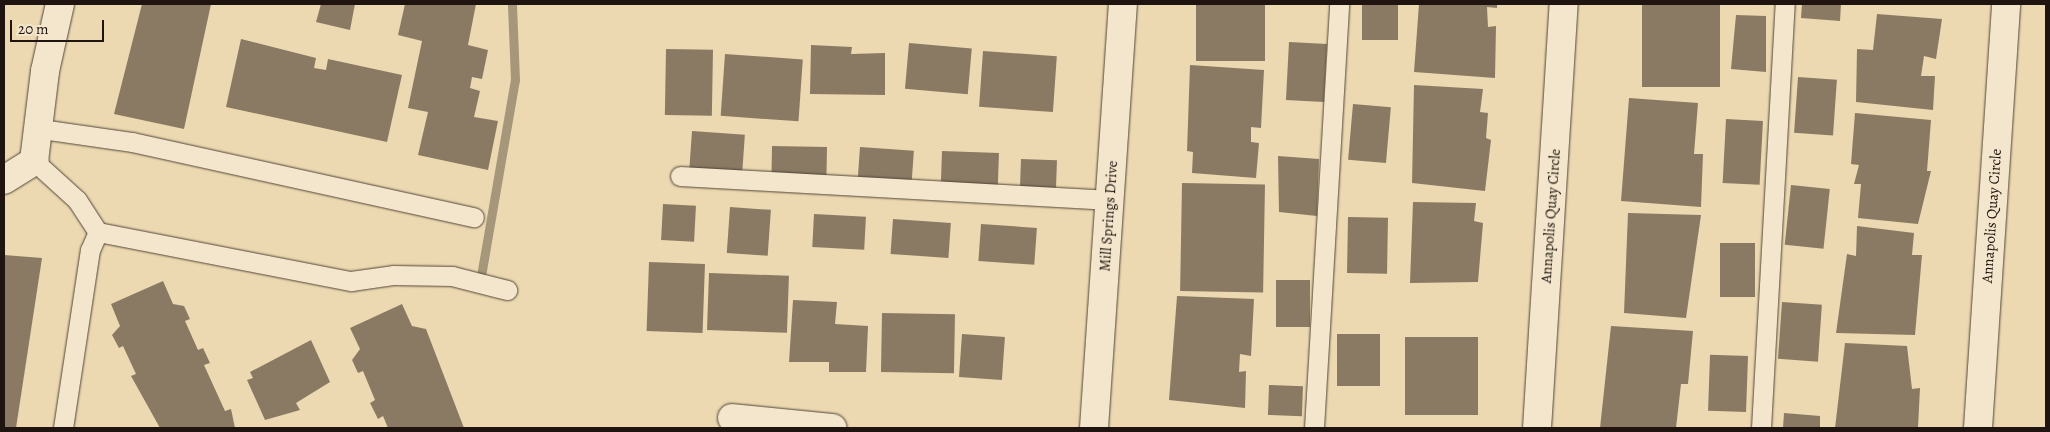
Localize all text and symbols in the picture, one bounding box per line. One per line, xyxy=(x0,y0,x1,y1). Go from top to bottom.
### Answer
scale bar xyxy=(12,10,106,42)
text: 20 m xyxy=(18,19,49,39)
street label: Annapolis Quay Circle xyxy=(1537,148,1565,284)
street label: Annapolis Quay Circle xyxy=(1978,148,2006,284)
street label: Mill Springs Drive xyxy=(1096,160,1122,272)

